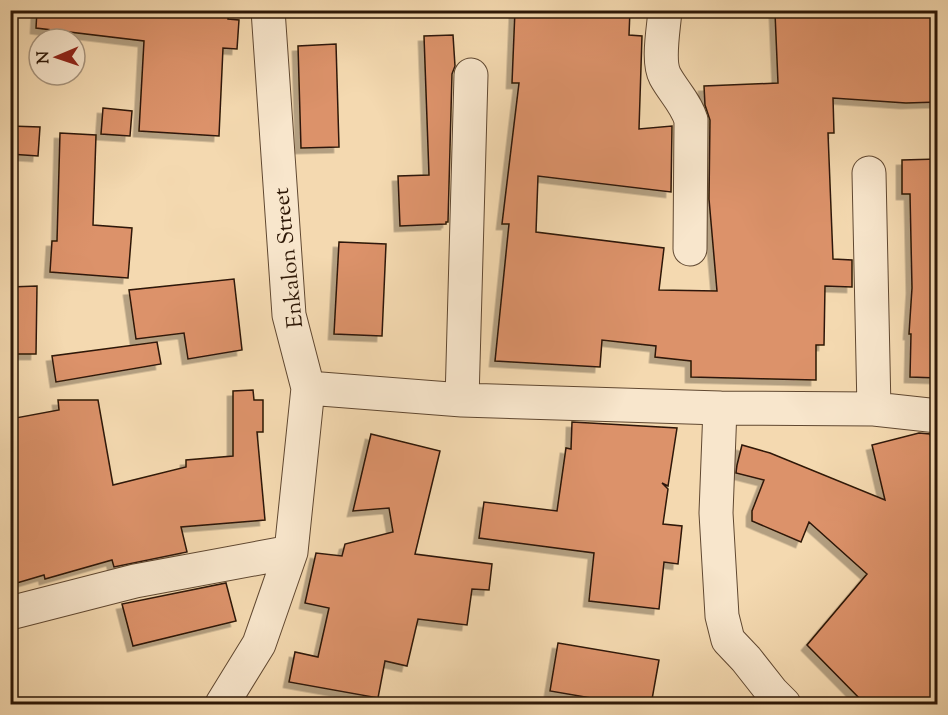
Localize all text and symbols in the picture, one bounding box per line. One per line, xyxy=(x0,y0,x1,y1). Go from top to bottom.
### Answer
north arrow xyxy=(27,27,87,87)
text: N xyxy=(33,50,56,64)
street label: Enkalon Street xyxy=(267,185,313,329)

